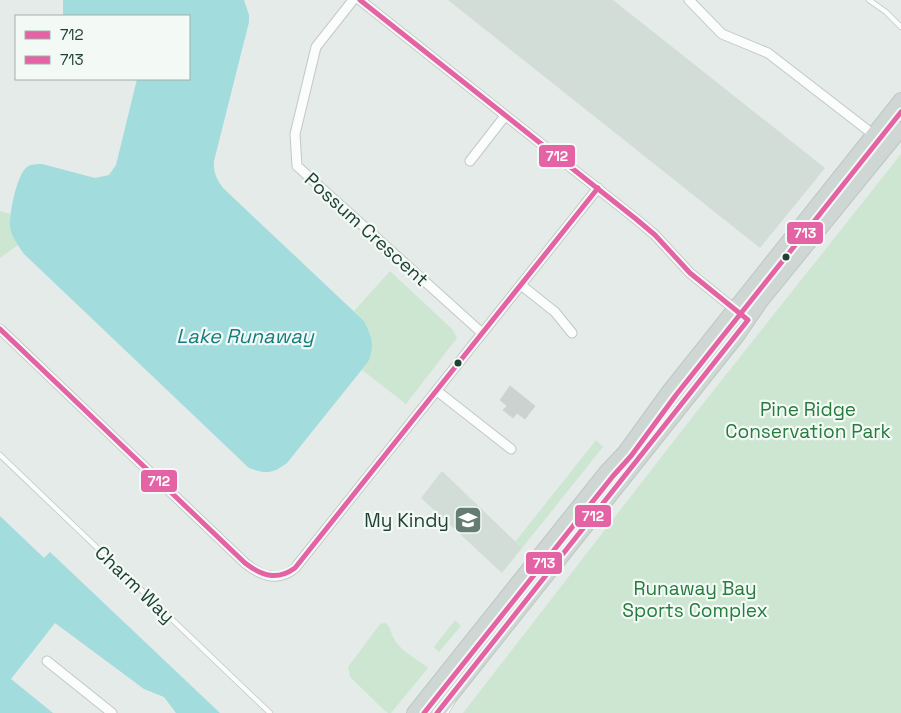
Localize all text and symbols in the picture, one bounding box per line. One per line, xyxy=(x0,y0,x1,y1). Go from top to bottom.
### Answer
legend xyxy=(15,15,190,80)
text: 712 xyxy=(60,25,84,44)
text: 713 xyxy=(60,50,84,69)
line badge: 712 xyxy=(538,144,576,168)
text: 712 xyxy=(546,147,568,165)
street label: Possum Crescent xyxy=(299,167,434,292)
line badge: 713 xyxy=(786,221,824,245)
text: 713 xyxy=(794,224,816,242)
unlabelled marker xyxy=(781,252,791,262)
water label: Lake Runaway xyxy=(176,323,315,349)
unlabelled marker xyxy=(453,358,463,368)
park label: Pine Ridge Conservation Park xyxy=(725,397,891,444)
line badge: 712 xyxy=(140,469,178,493)
text: 712 xyxy=(148,472,170,490)
line badge: 712 xyxy=(574,504,612,528)
school or university icon: My Kindy xyxy=(453,505,483,535)
text: 712 xyxy=(582,507,604,525)
place label: My Kindy xyxy=(364,508,449,533)
street label: Charm Way xyxy=(89,540,180,629)
line badge: 713 xyxy=(525,551,563,575)
text: 713 xyxy=(533,554,555,572)
park label: Runaway Bay Sports Complex xyxy=(622,576,768,623)

